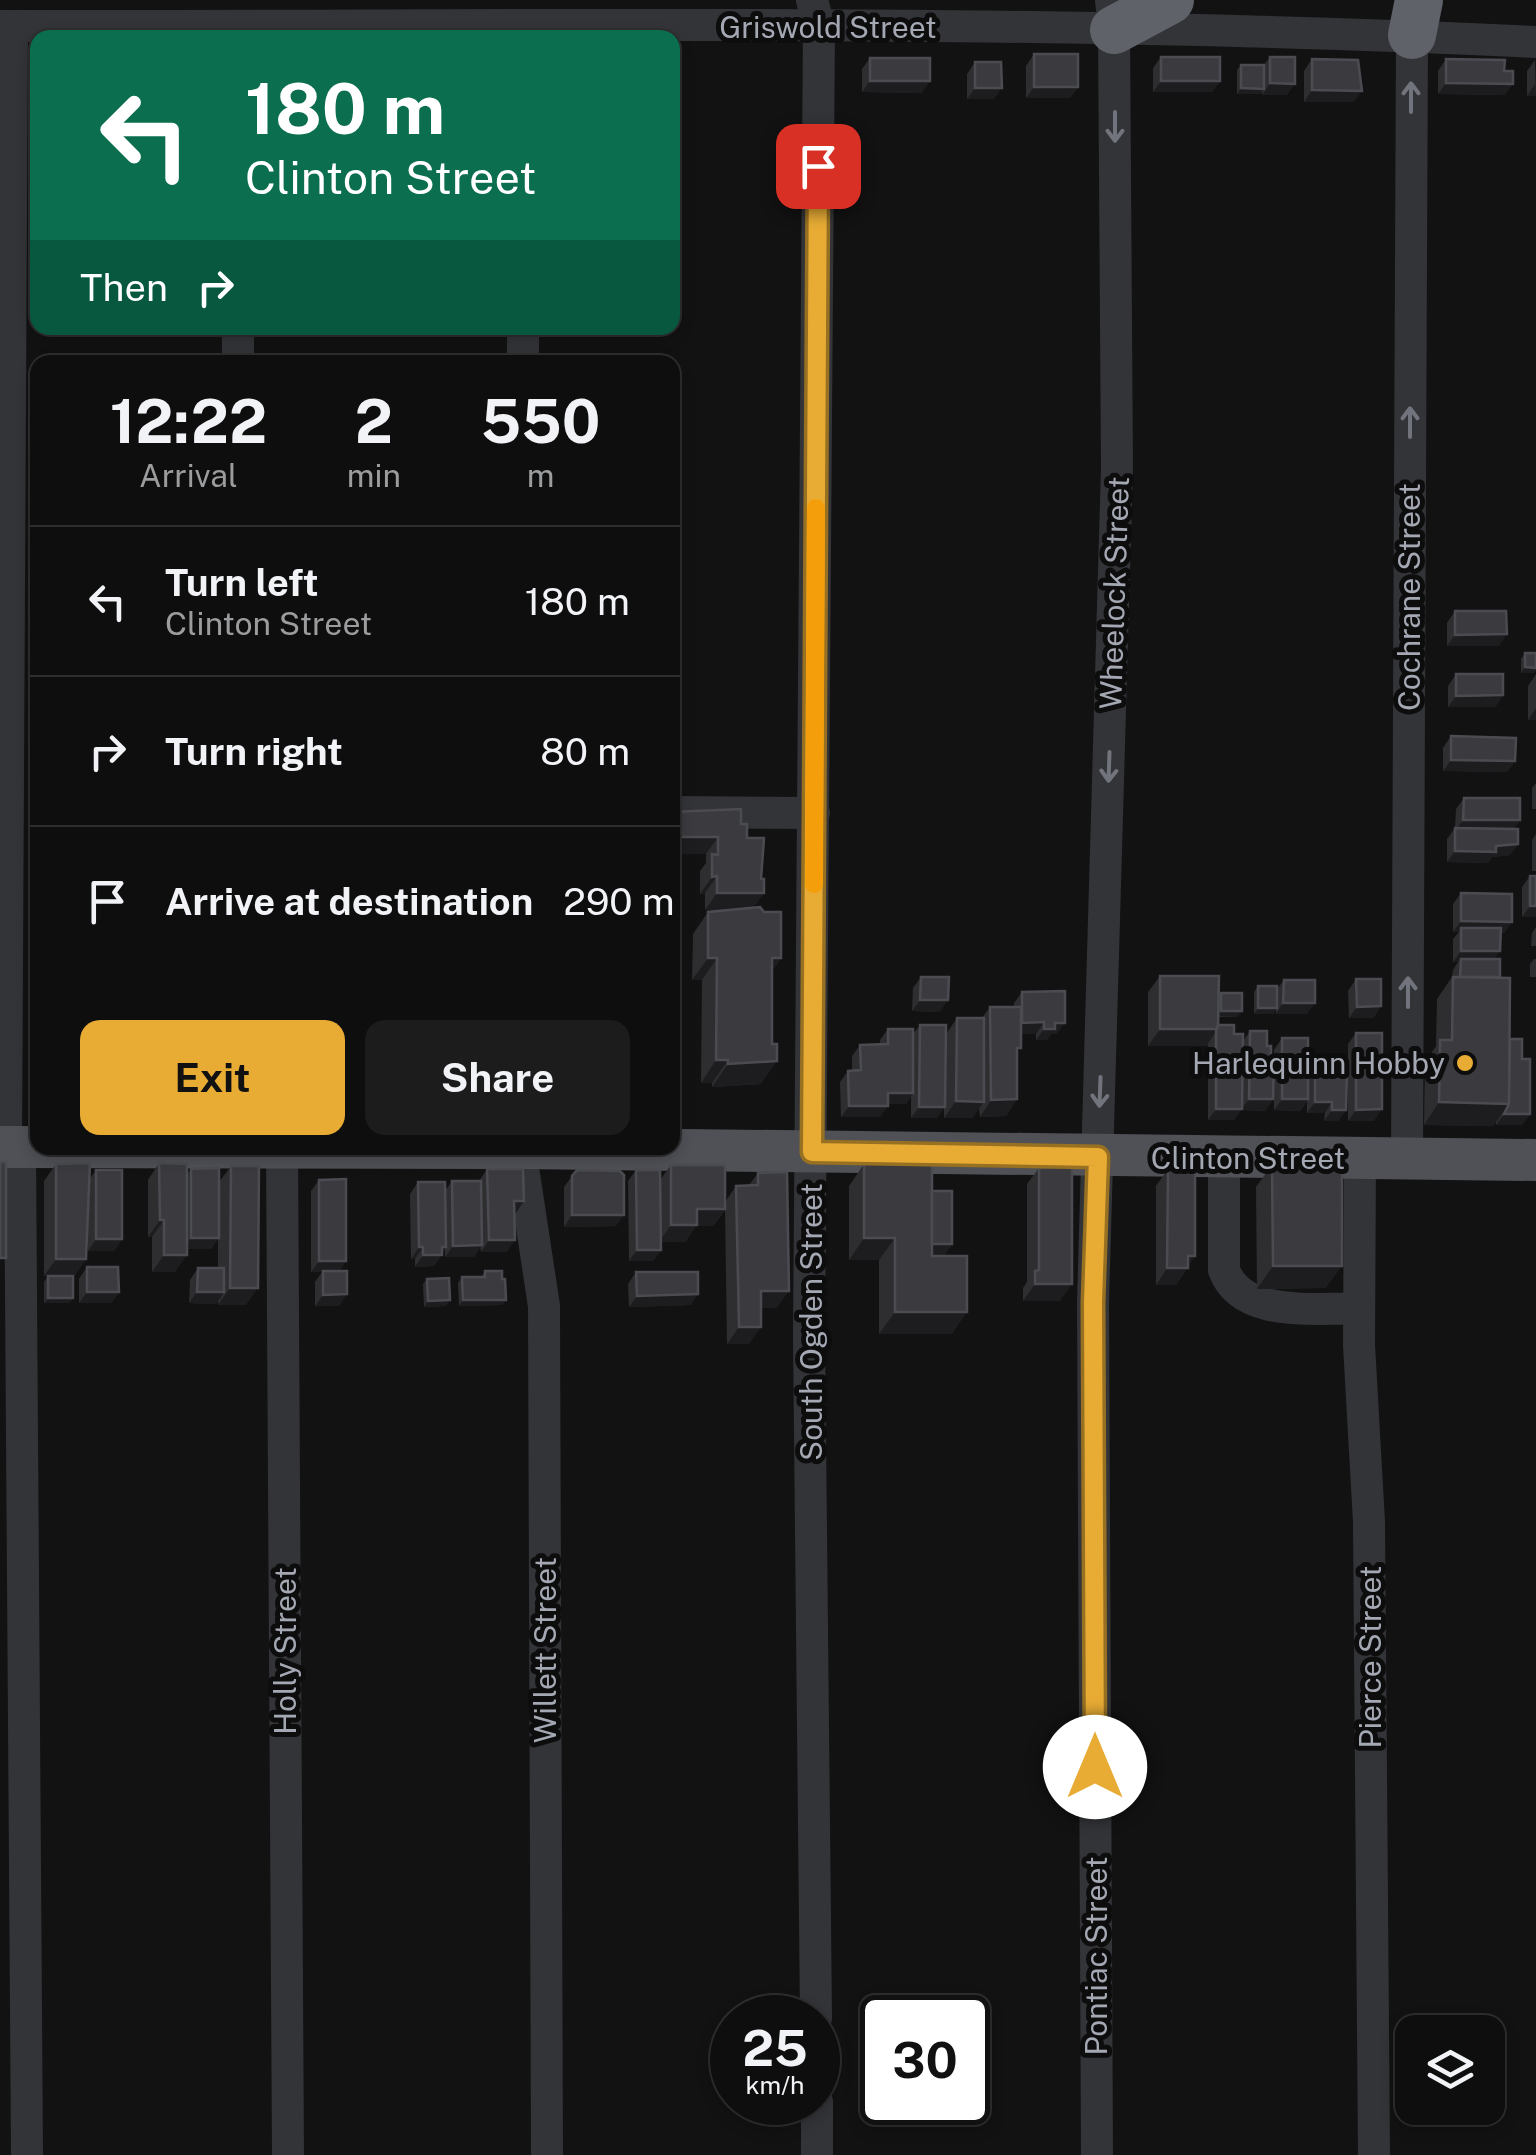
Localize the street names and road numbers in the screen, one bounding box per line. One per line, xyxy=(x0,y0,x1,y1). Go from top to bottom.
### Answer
street label: Griswold Street xyxy=(719,9,937,45)
street label: Wheelock Street xyxy=(1092,476,1136,710)
street label: Cochrane Street xyxy=(1391,483,1427,711)
street label: Clinton Street xyxy=(1151,1140,1345,1176)
street label: South Ogden Street xyxy=(793,1183,829,1461)
street label: Willett Street xyxy=(527,1557,563,1743)
street label: Pierce Street xyxy=(1352,1566,1388,1748)
street label: Holly Street xyxy=(267,1567,303,1735)
street label: Pontiac Street xyxy=(1078,1856,1114,2056)

